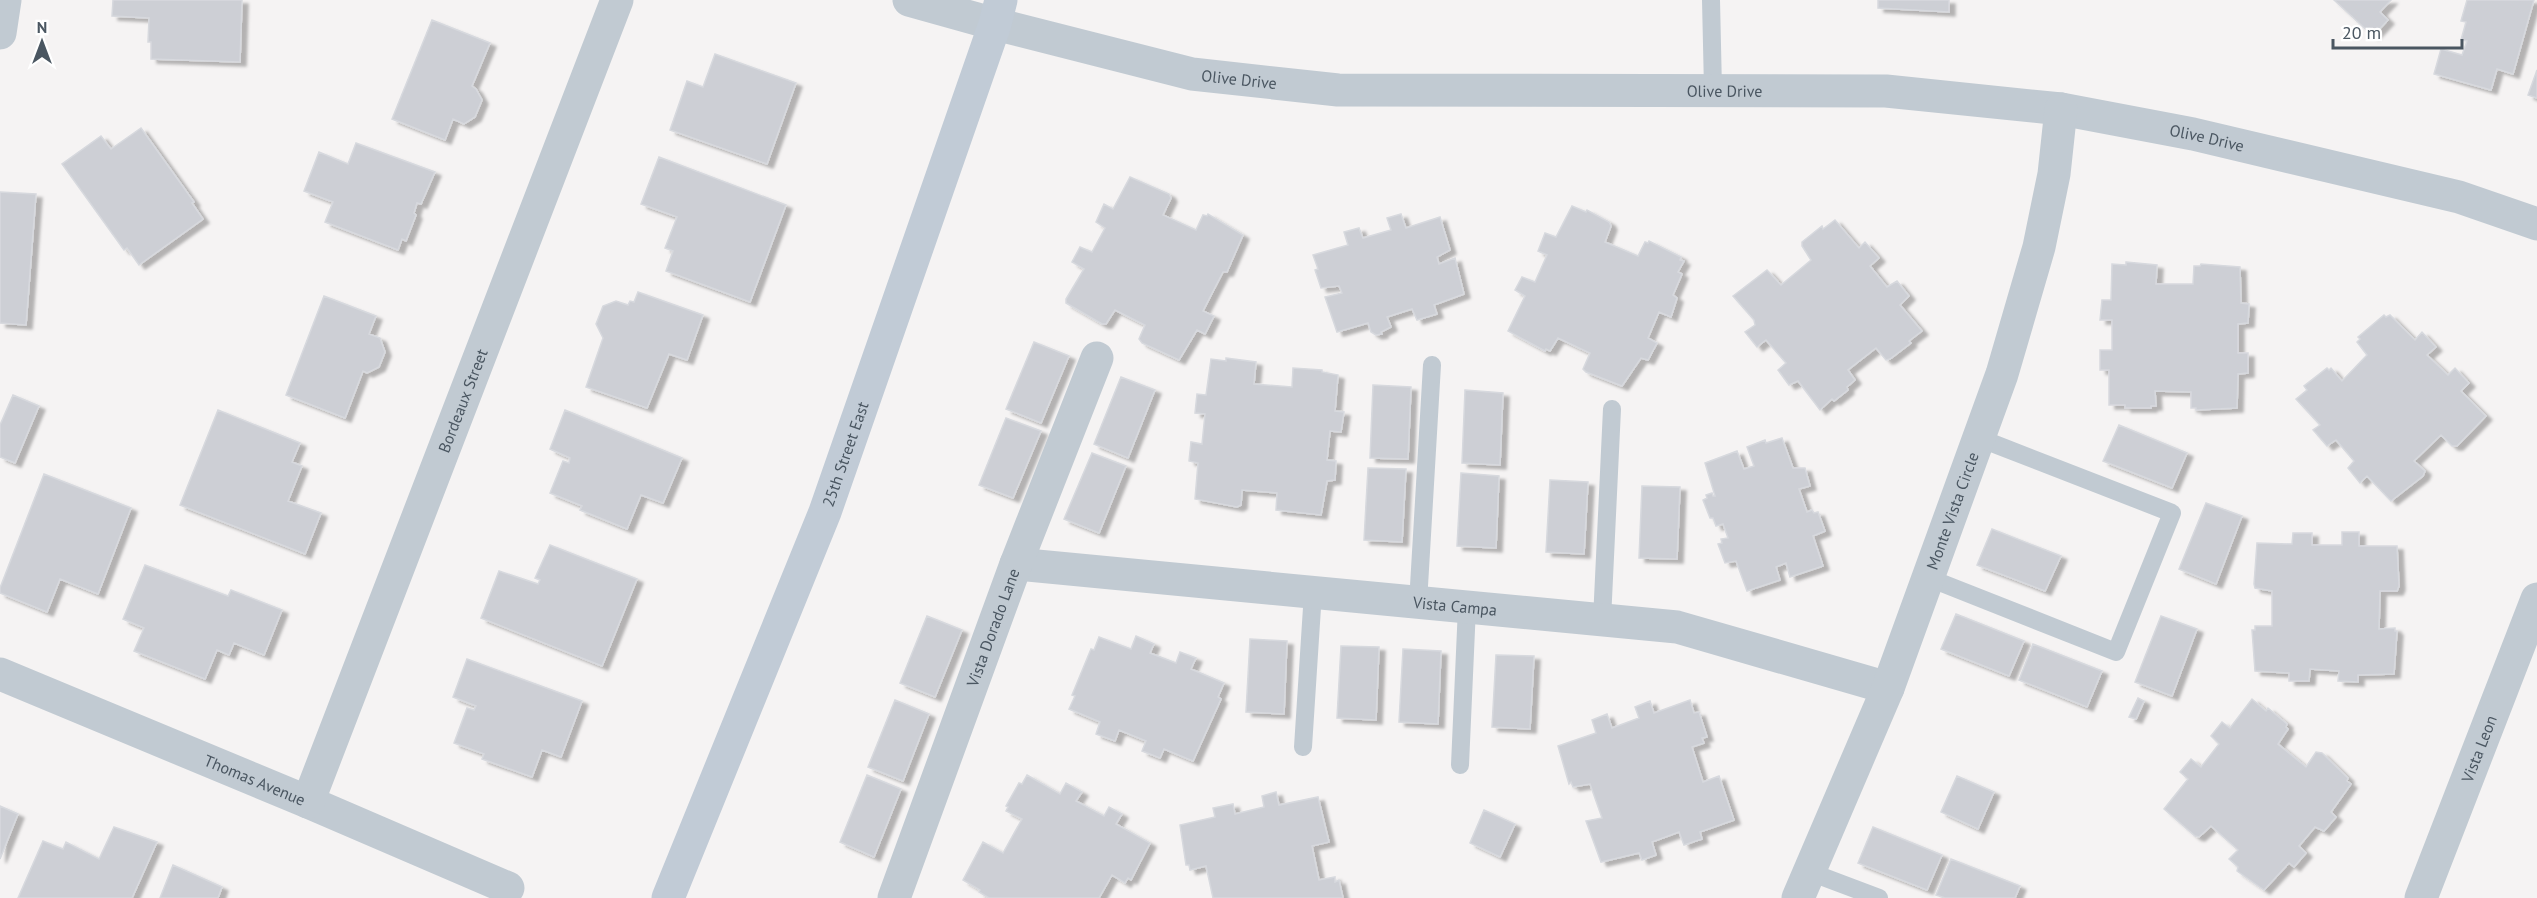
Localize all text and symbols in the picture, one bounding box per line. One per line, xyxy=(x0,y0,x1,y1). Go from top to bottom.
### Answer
north arrow xyxy=(12,12,72,72)
scale bar xyxy=(2333,12,2462,50)
text: N xyxy=(37,17,47,37)
text: 20 m xyxy=(2342,21,2381,44)
street label: Olive Drive xyxy=(1200,65,1278,93)
street label: Olive Drive xyxy=(1687,81,1763,101)
street label: Olive Drive xyxy=(2168,120,2246,156)
street label: Bordeaux Street xyxy=(434,345,492,456)
street label: 25th Street East xyxy=(818,398,873,509)
street label: Monte Vista Circle xyxy=(1922,449,1983,572)
street label: Vista Dorado Lane xyxy=(962,566,1024,690)
street label: Vista Campa xyxy=(1411,592,1498,620)
street label: Vista Leon xyxy=(2456,712,2501,786)
street label: Thomas Avenue xyxy=(201,750,308,810)

